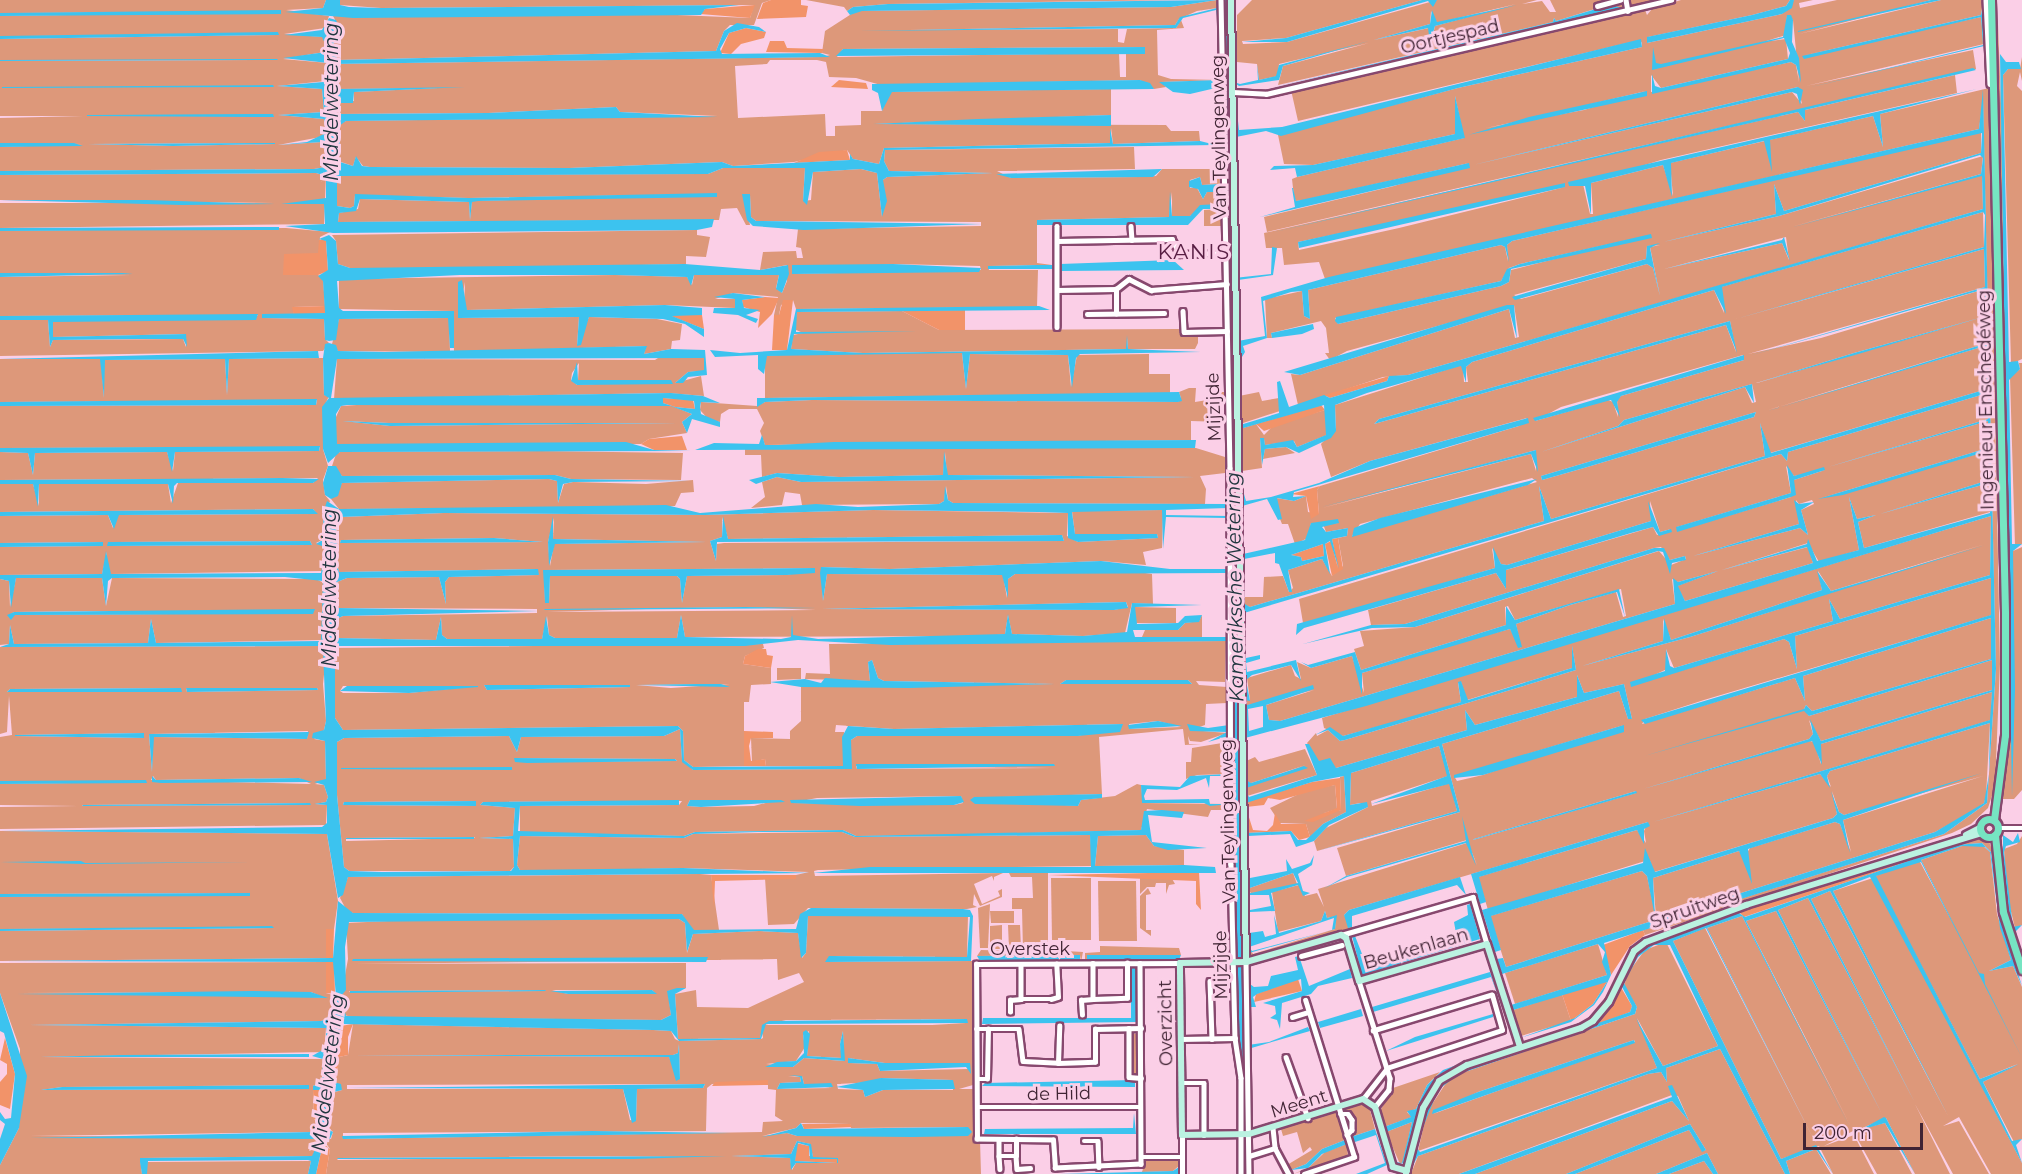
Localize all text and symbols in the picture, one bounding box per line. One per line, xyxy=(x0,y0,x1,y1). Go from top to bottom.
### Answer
street label: Oortjespad xyxy=(1398,15,1502,59)
water label: Middelwetering xyxy=(319,23,343,181)
street label: Van Teylingenweg xyxy=(1207,54,1231,220)
district label: KANIS xyxy=(1157,239,1231,265)
street label: Ingenieur Enschedéweg xyxy=(1973,290,1999,510)
street label: Mijzijde xyxy=(1202,372,1226,442)
water label: Kameriksche Wetering xyxy=(1221,472,1249,702)
water label: Middelwetering xyxy=(317,509,341,667)
street label: Van Teylingenweg xyxy=(1216,738,1240,904)
street label: Spruitweg xyxy=(1647,883,1743,933)
street label: Beukenlaan xyxy=(1361,924,1471,974)
street label: Mijzijde xyxy=(1210,930,1232,1000)
street label: Overstek xyxy=(990,938,1070,960)
street label: Overzicht xyxy=(1154,980,1178,1066)
water label: Middelwetering xyxy=(306,993,350,1153)
street label: de Hild xyxy=(1027,1083,1091,1105)
street label: Meent xyxy=(1268,1085,1330,1123)
scale bar xyxy=(1806,1111,1926,1149)
text: 200 m xyxy=(1814,1122,1872,1144)

